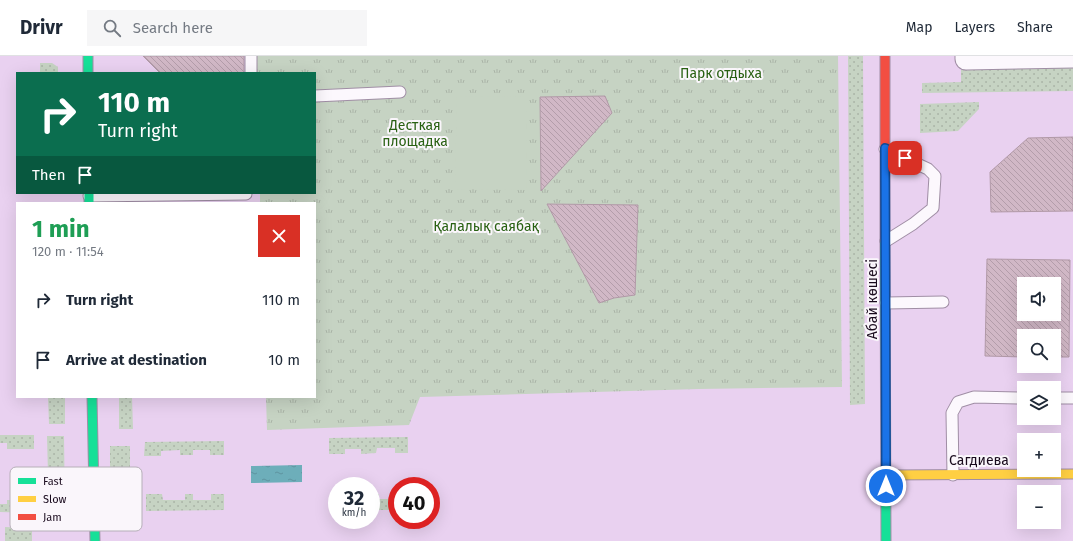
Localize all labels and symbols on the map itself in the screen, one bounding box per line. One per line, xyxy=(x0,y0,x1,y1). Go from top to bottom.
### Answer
park label: Парк отдыха xyxy=(680,65,762,82)
park label: Десткая площадка xyxy=(382,117,448,150)
pin xyxy=(888,141,922,175)
park label: Қалалық саябақ xyxy=(433,218,540,235)
street label: Абай көшесі xyxy=(864,259,881,339)
street label: Сагдиева xyxy=(949,452,1009,469)
position arrow xyxy=(865,465,907,507)
legend xyxy=(10,467,142,531)
text: Fast xyxy=(43,475,63,488)
speed limit sign: 40 xyxy=(388,477,440,529)
text: Slow xyxy=(43,493,67,506)
text: Jam xyxy=(43,511,62,524)

